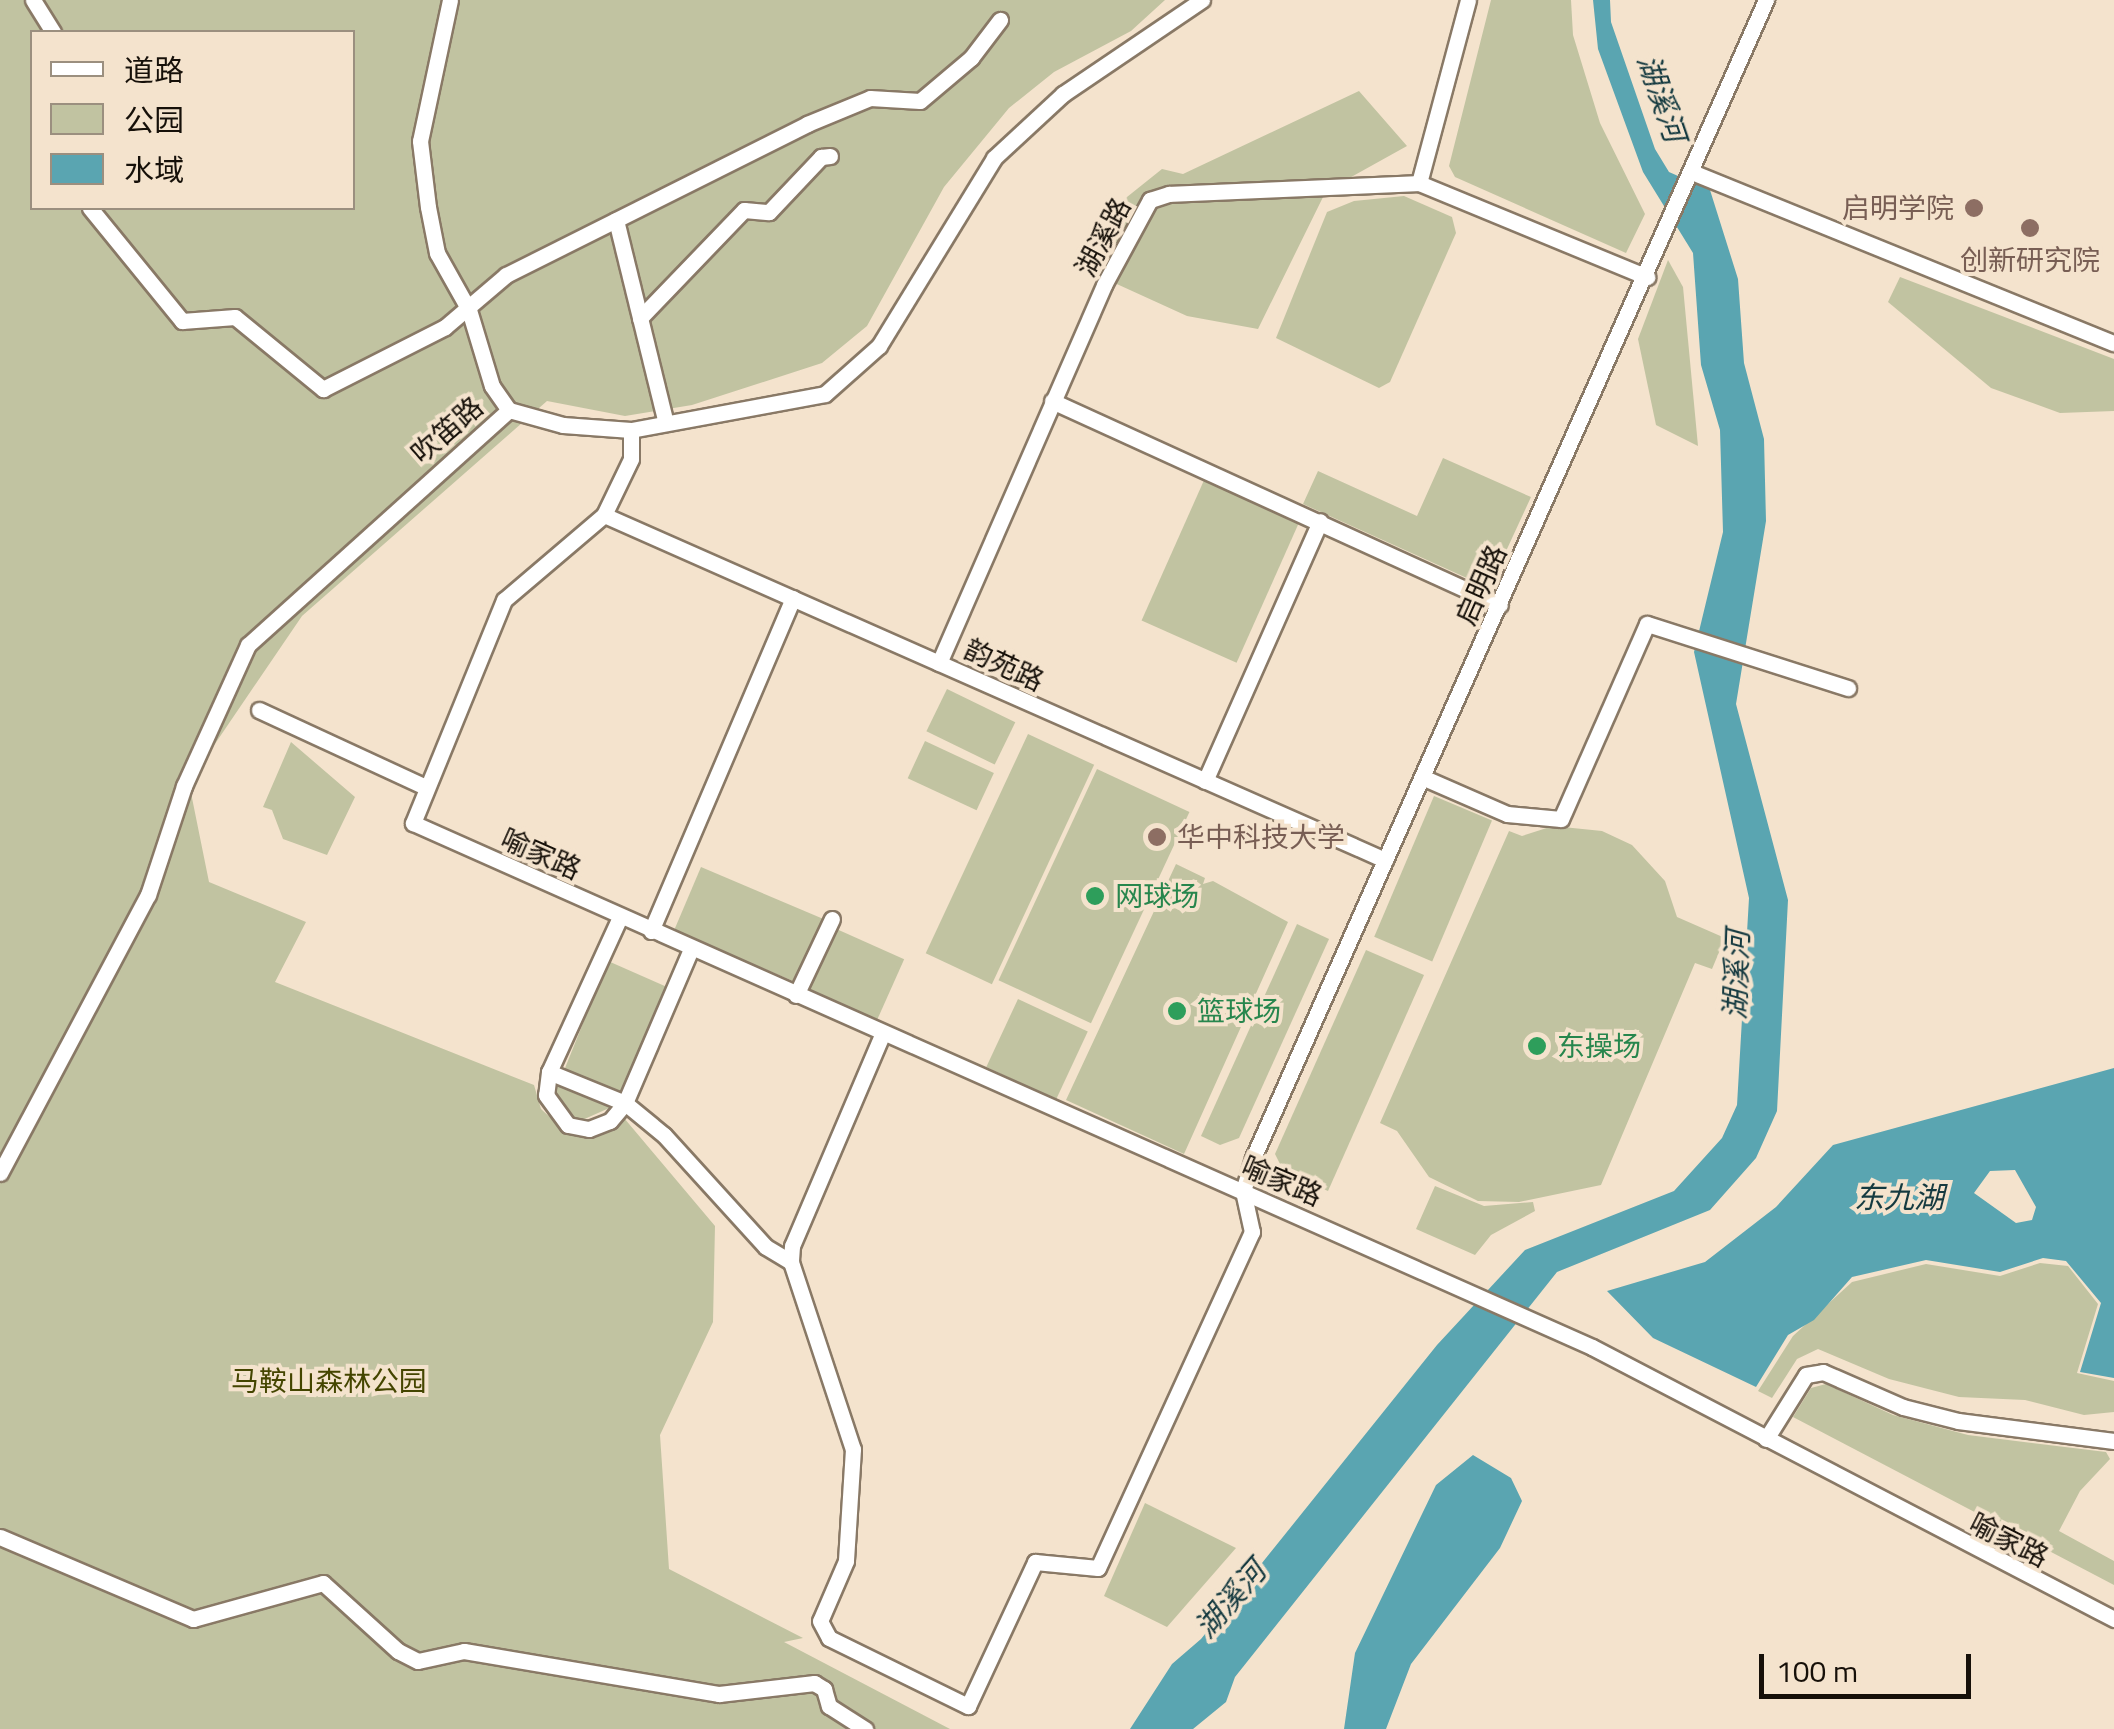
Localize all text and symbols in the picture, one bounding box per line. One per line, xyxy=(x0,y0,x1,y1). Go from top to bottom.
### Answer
legend xyxy=(30,30,355,210)
text: 道路 xyxy=(124,47,184,93)
water label: 湖溪河 xyxy=(1630,50,1694,146)
text: 公园 xyxy=(124,97,184,143)
text: 水域 xyxy=(124,147,184,193)
place label: 启明学院 xyxy=(1842,191,1954,225)
street label: 湖溪路 xyxy=(1068,192,1138,282)
marker: 启明学院 xyxy=(1963,197,1985,219)
marker: 创新研究院 xyxy=(2019,217,2041,239)
place label: 创新研究院 xyxy=(1960,243,2100,277)
street label: 吹笛路 xyxy=(404,390,490,470)
street label: 启明路 xyxy=(1449,540,1513,630)
street label: 韵苑路 xyxy=(959,632,1049,698)
place label: 华中科技大学 xyxy=(1177,820,1345,854)
street label: 喻家路 xyxy=(496,822,586,886)
marker: 华中科技大学 xyxy=(1146,826,1168,848)
place label: 网球场 xyxy=(1115,879,1199,913)
marker: 网球场 xyxy=(1084,885,1106,907)
water label: 湖溪河 xyxy=(1716,929,1756,1021)
place label: 篮球场 xyxy=(1197,994,1281,1028)
marker: 篮球场 xyxy=(1166,1000,1188,1022)
place label: 东操场 xyxy=(1557,1029,1641,1063)
marker: 东操场 xyxy=(1526,1035,1548,1057)
street label: 喻家路 xyxy=(1237,1149,1327,1213)
water label: 东九湖 xyxy=(1854,1179,1944,1215)
park label: 马鞍山森林公园 xyxy=(231,1364,427,1398)
street label: 喻家路 xyxy=(1964,1506,2054,1574)
water label: 湖溪河 xyxy=(1187,1553,1273,1645)
scale bar xyxy=(1764,1634,1976,1696)
text: 100 m xyxy=(1776,1648,1858,1694)

